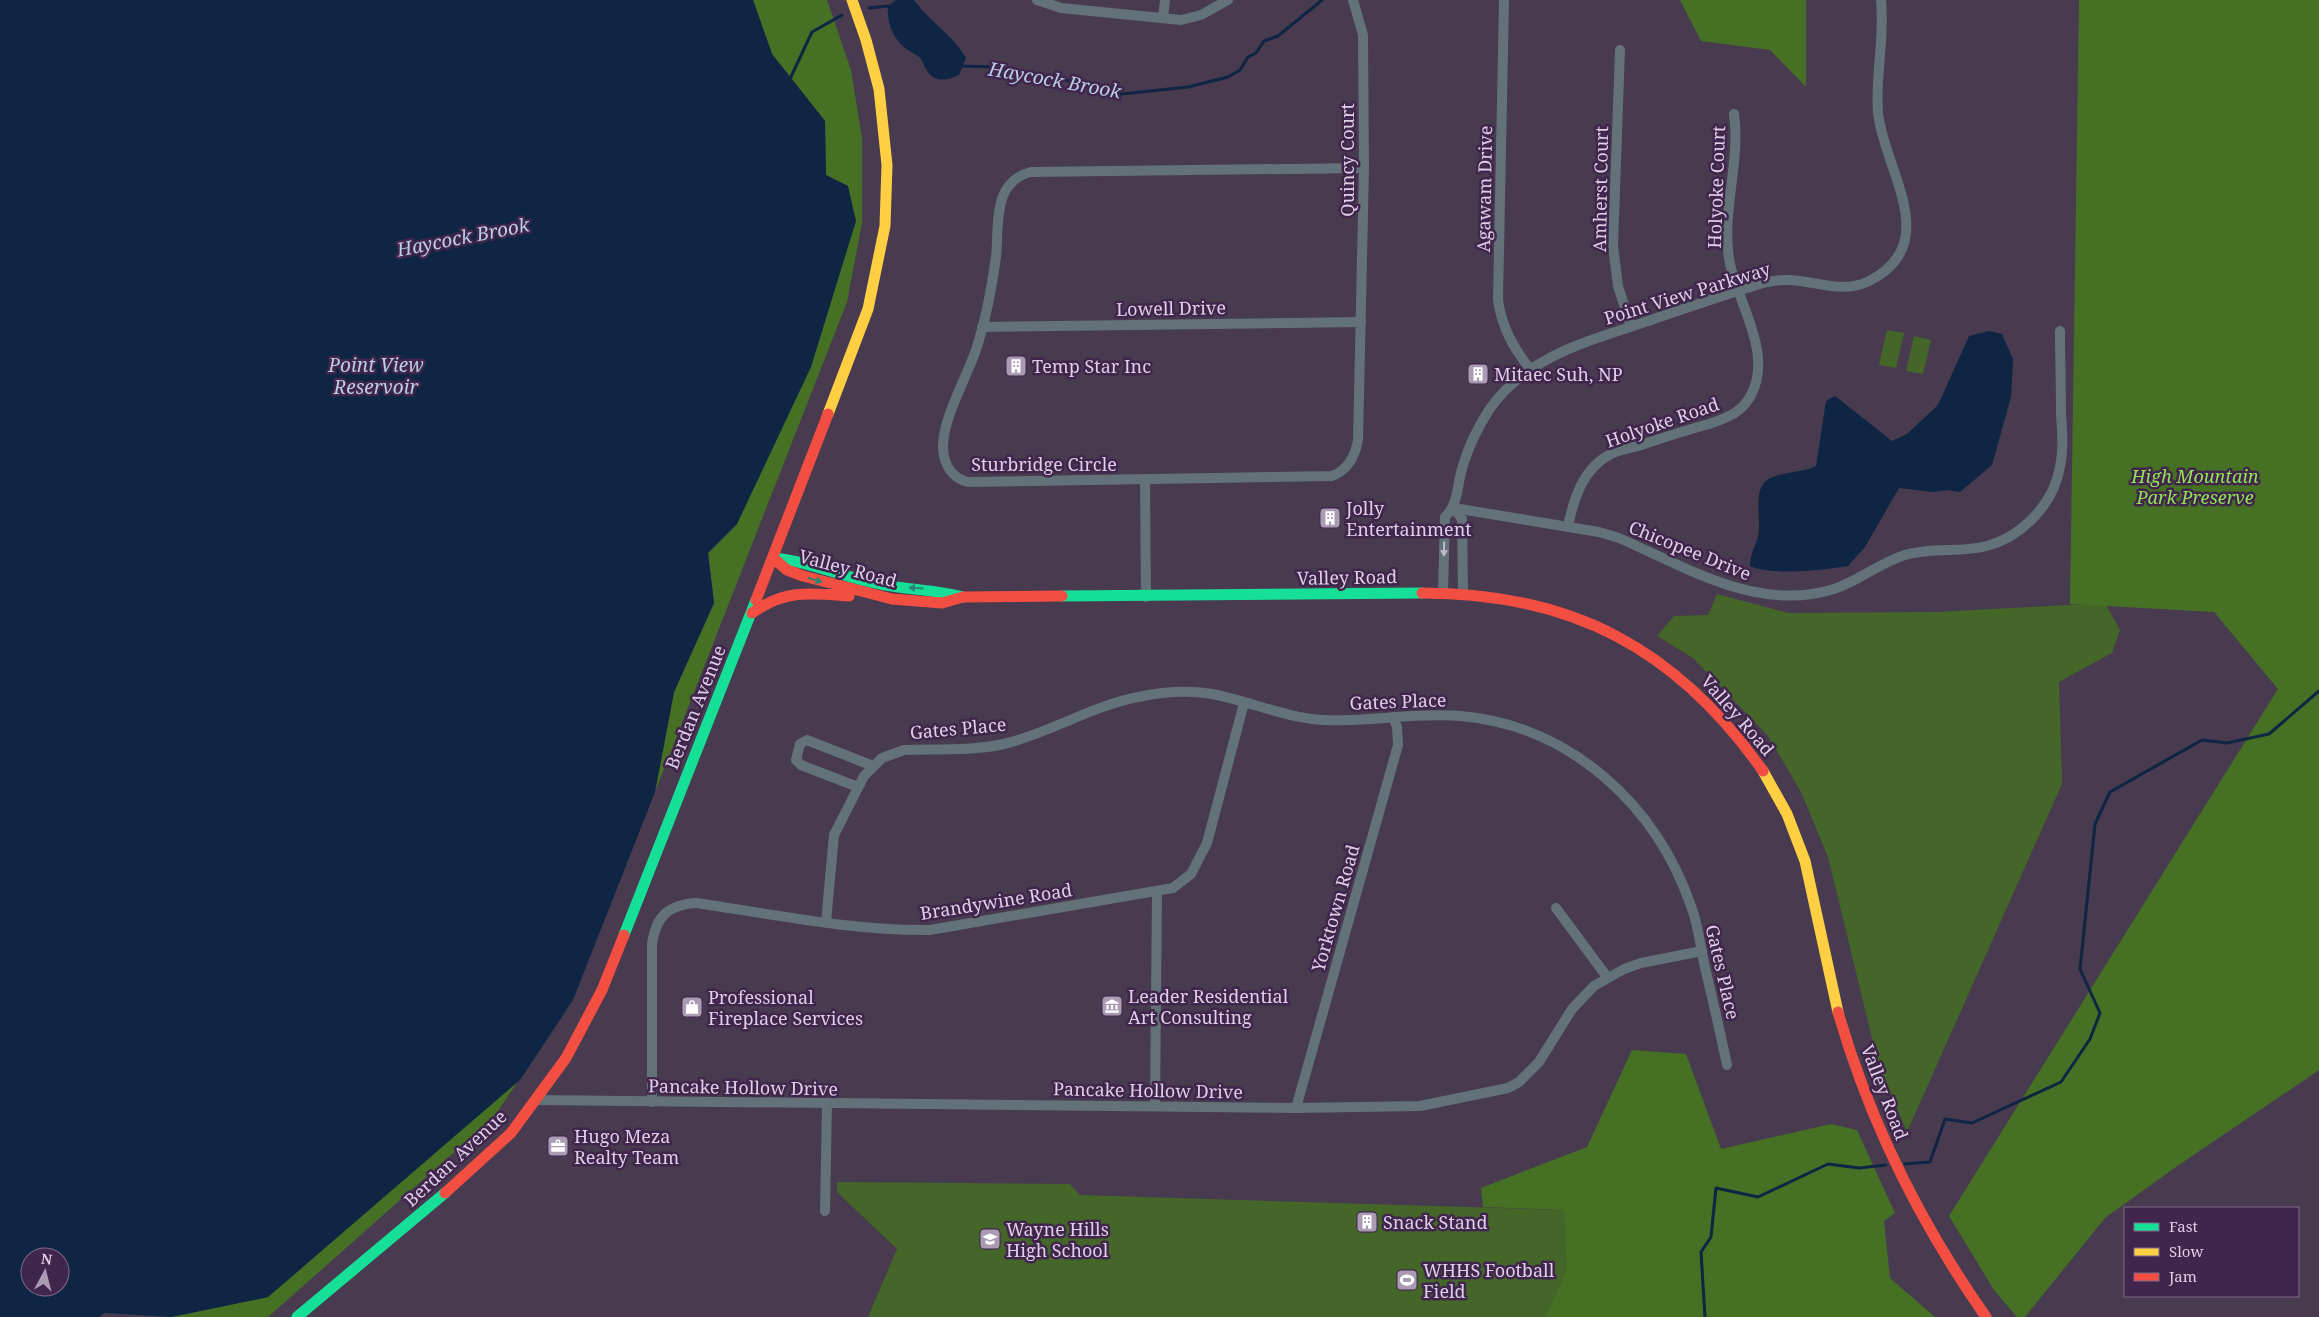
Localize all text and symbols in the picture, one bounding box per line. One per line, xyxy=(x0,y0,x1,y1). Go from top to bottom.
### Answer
water label: Haycock Brook xyxy=(986,55,1125,105)
street label: Quincy Court xyxy=(1335,103,1359,217)
street label: Agawam Drive xyxy=(1471,125,1497,253)
street label: Holyoke Court xyxy=(1702,125,1730,249)
street label: Amherst Court xyxy=(1587,126,1613,252)
water label: Haycock Brook xyxy=(394,211,533,263)
street label: Point View Parkway xyxy=(1601,256,1774,330)
street label: Lowell Drive xyxy=(1116,295,1226,321)
water label: Point View Reservoir xyxy=(327,352,424,400)
building icon: Temp Star Inc xyxy=(1004,354,1028,378)
place label: Temp Star Inc xyxy=(1032,354,1151,378)
building icon: Mitaec Suh, NP xyxy=(1466,362,1490,386)
place label: Mitaec Suh, NP xyxy=(1494,362,1623,386)
street label: Holyoke Road xyxy=(1602,391,1722,453)
street label: Sturbridge Circle xyxy=(971,452,1117,476)
park label: High Mountain Park Preserve xyxy=(2130,464,2259,509)
place label: Jolly Entertainment xyxy=(1345,496,1472,541)
building icon: Jolly Entertainment xyxy=(1318,506,1342,530)
street label: Chicopee Drive xyxy=(1625,515,1755,585)
one-way arrow xyxy=(1440,541,1448,557)
street label: Valley Road xyxy=(796,543,900,593)
street label: Valley Road xyxy=(1297,564,1397,590)
one-way arrow xyxy=(808,577,823,584)
one-way arrow xyxy=(908,584,924,592)
street label: Berdan Avenue xyxy=(659,641,731,773)
street label: Valley Road xyxy=(1696,669,1780,761)
street label: Gates Place xyxy=(1349,687,1447,715)
street label: Gates Place xyxy=(909,712,1007,744)
street label: Yorktown Road xyxy=(1305,842,1365,975)
street label: Brandywine Road xyxy=(918,877,1074,925)
street label: Gates Place xyxy=(1700,922,1746,1022)
place label: Leader Residential Art Consulting xyxy=(1128,984,1289,1029)
place label: Professional Fireplace Services xyxy=(708,985,863,1030)
museum icon: Leader Residential Art Consulting xyxy=(1100,994,1124,1018)
shop icon: Professional Fireplace Services xyxy=(680,995,704,1019)
street label: Valley Road xyxy=(1856,1041,1914,1143)
street label: Pancake Hollow Drive xyxy=(648,1073,838,1101)
street label: Pancake Hollow Drive xyxy=(1053,1076,1243,1104)
street label: Berdan Avenue xyxy=(399,1104,511,1212)
place label: Hugo Meza Realty Team xyxy=(574,1124,679,1169)
office icon: Hugo Meza Realty Team xyxy=(546,1134,570,1158)
legend xyxy=(2124,1207,2299,1297)
building icon: Snack Stand xyxy=(1355,1210,1379,1234)
place label: Snack Stand xyxy=(1383,1210,1488,1234)
text: Fast xyxy=(2169,1216,2198,1236)
place label: Wayne Hills High School xyxy=(1006,1217,1109,1262)
school or university icon: Wayne Hills High School xyxy=(978,1227,1002,1251)
text: Slow xyxy=(2169,1241,2203,1261)
north arrow xyxy=(20,1247,70,1297)
text: N xyxy=(40,1248,53,1269)
place label: WHHS Football Field xyxy=(1423,1258,1555,1303)
text: Jam xyxy=(2168,1266,2197,1286)
sports icon: WHHS Football Field xyxy=(1395,1268,1419,1292)

